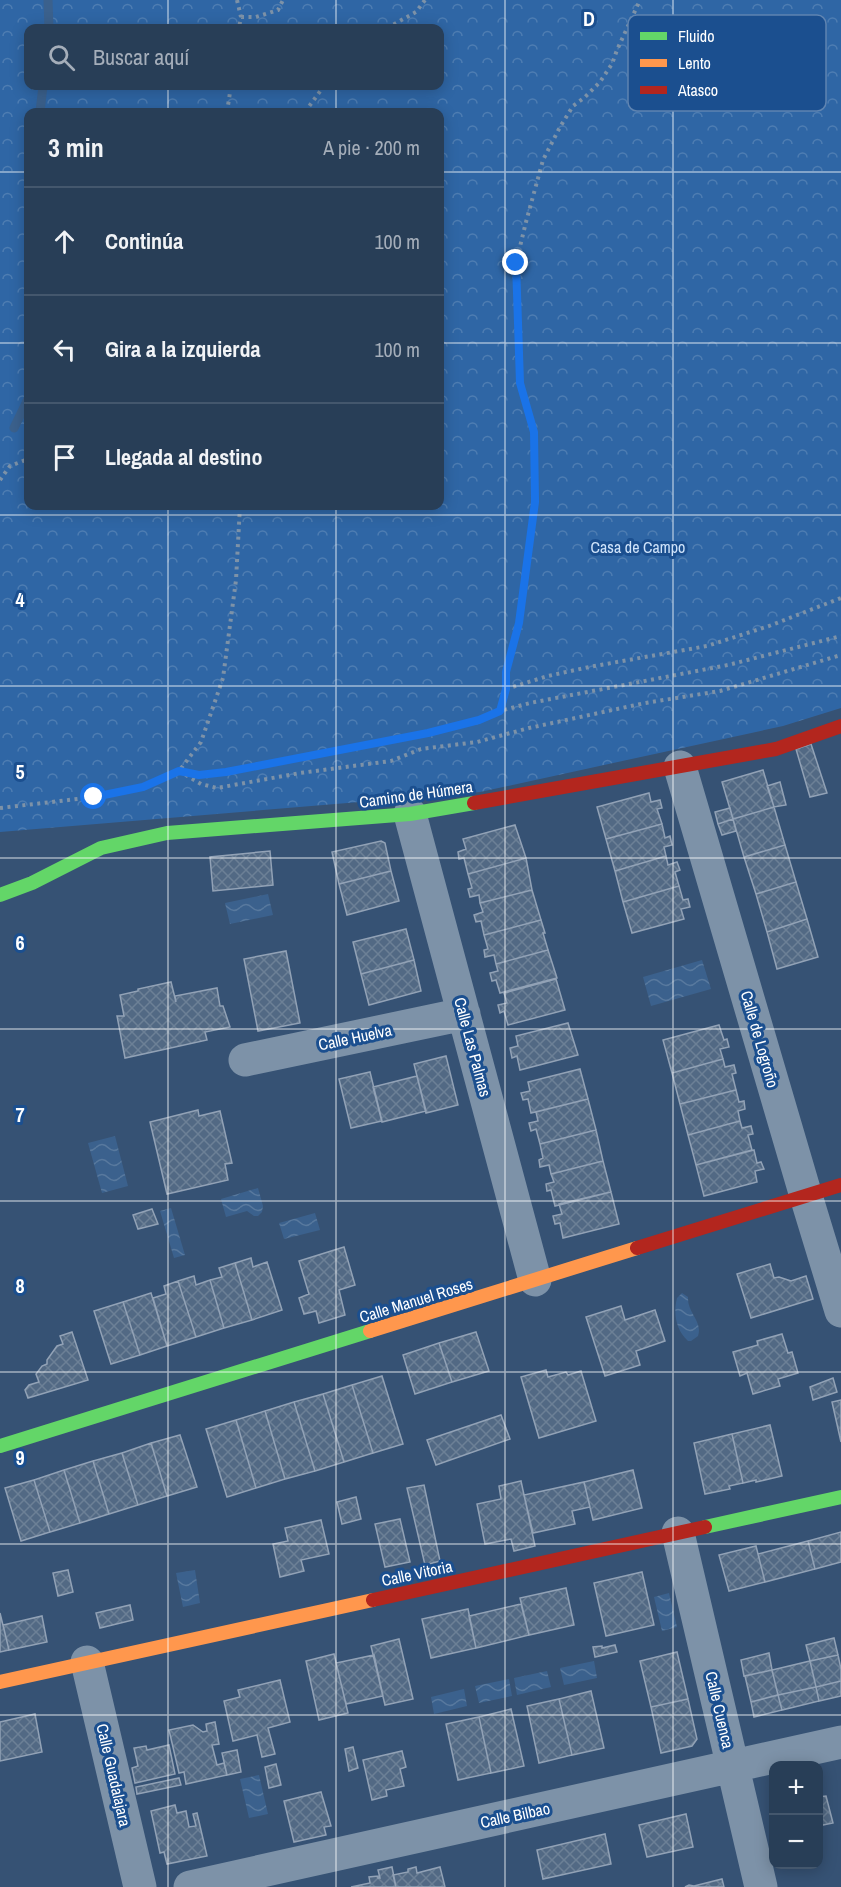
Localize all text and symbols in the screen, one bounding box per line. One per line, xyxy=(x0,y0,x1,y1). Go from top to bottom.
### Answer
text: D xyxy=(583,5,595,32)
legend xyxy=(628,15,826,111)
search box xyxy=(24,24,444,90)
text: Fluido xyxy=(678,25,714,47)
icon: search xyxy=(45,41,78,74)
text: Buscar aquí xyxy=(93,42,189,72)
text: Lento xyxy=(678,52,711,74)
text: Atasco xyxy=(677,79,718,101)
text: 3 min xyxy=(48,130,104,165)
text: A pie · 200 m xyxy=(323,134,420,161)
icon: ahead xyxy=(48,225,81,258)
text: Continúa xyxy=(105,226,183,256)
text: 100 m xyxy=(374,228,420,255)
route end xyxy=(502,249,528,275)
icon: left xyxy=(48,333,81,366)
text: Gira a la izquierda xyxy=(105,334,260,364)
text: 100 m xyxy=(374,336,420,363)
icon: arrive xyxy=(48,441,81,474)
text: Llegada al destino xyxy=(105,442,262,472)
park label: Casa de Campo xyxy=(591,536,685,558)
text: 4 xyxy=(15,586,25,613)
text: 5 xyxy=(15,758,25,785)
street label: Camino de Húmera xyxy=(358,775,475,813)
route start xyxy=(80,783,106,809)
text: 6 xyxy=(15,929,25,956)
street label: Calle de Logroño xyxy=(736,988,784,1090)
street label: Calle Las Palmas xyxy=(449,995,497,1099)
street label: Calle Huelva xyxy=(316,1018,394,1055)
text: 7 xyxy=(15,1101,25,1128)
text: 8 xyxy=(15,1272,25,1299)
street label: Calle Manuel Roses xyxy=(357,1272,475,1328)
text: 9 xyxy=(15,1444,25,1471)
street label: Calle Vitoria xyxy=(380,1555,455,1591)
street label: Calle Cuenca xyxy=(700,1669,740,1752)
street label: Calle Guadalajara xyxy=(91,1721,137,1829)
map controls xyxy=(769,1761,823,1869)
button: + xyxy=(769,1761,823,1815)
street label: Calle Bilbao xyxy=(478,1797,552,1833)
button: − xyxy=(769,1815,823,1869)

